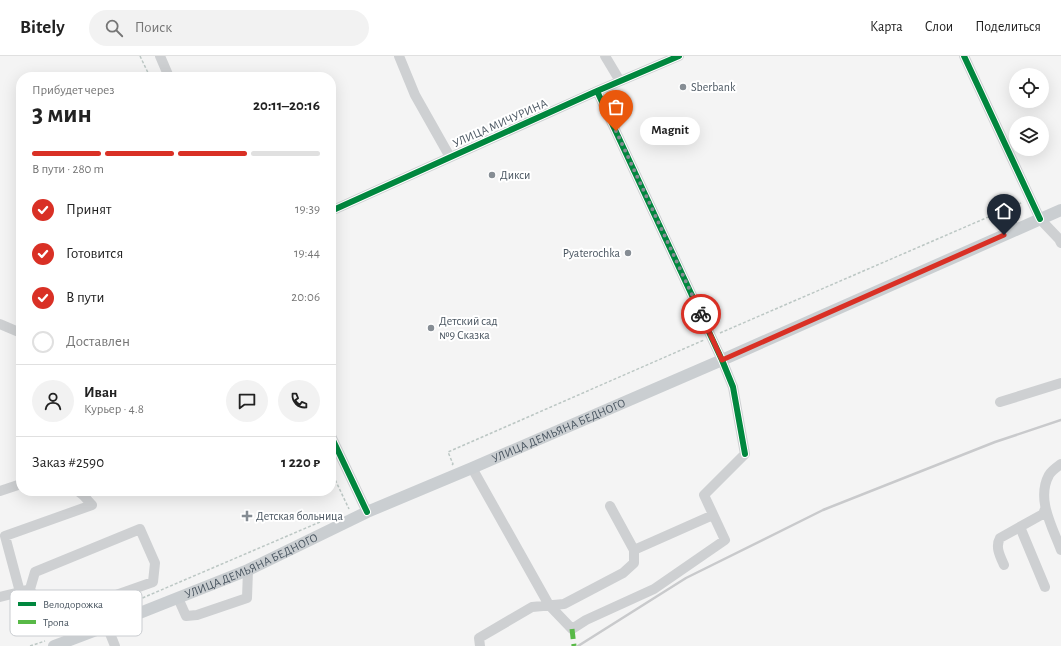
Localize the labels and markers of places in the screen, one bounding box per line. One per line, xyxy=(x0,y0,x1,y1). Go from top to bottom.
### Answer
place label: Sberbank xyxy=(691,81,736,93)
marker: Sberbank xyxy=(678,82,688,92)
pin xyxy=(599,90,633,131)
callout: Magnit xyxy=(640,117,700,145)
place label: Дикси xyxy=(500,169,530,181)
marker: Дикси xyxy=(487,170,497,180)
pin xyxy=(987,194,1021,235)
place label: Pyaterochka xyxy=(563,247,620,260)
marker: Pyaterochka xyxy=(623,248,633,258)
place label: Детский сад №9 Сказка xyxy=(439,315,498,341)
marker: Детский сад №9 Сказка xyxy=(426,323,436,333)
marker: Детская больница xyxy=(241,510,253,522)
place label: Детская больница xyxy=(256,510,344,522)

